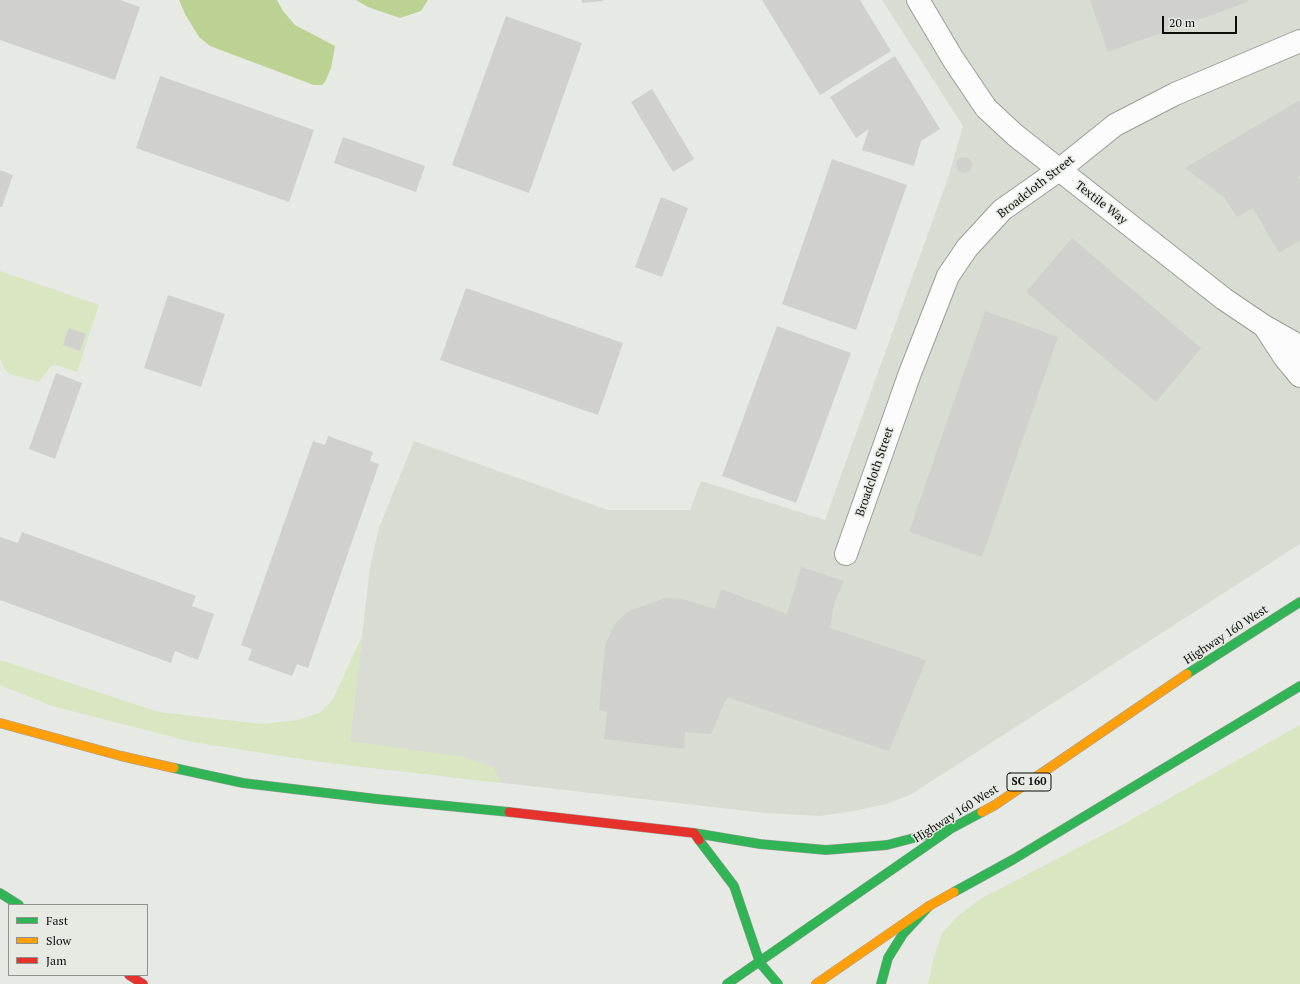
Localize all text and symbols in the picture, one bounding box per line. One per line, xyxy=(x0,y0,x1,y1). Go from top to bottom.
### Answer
scale bar xyxy=(1164,8,1239,34)
text: 20 m xyxy=(1169,15,1195,30)
street label: Broadcloth Street xyxy=(995,153,1077,221)
street label: Textile Way xyxy=(1072,178,1130,228)
street label: Broadcloth Street xyxy=(853,425,897,519)
street label: Highway 160 West xyxy=(1181,602,1271,668)
road number: SC 160 xyxy=(1007,773,1051,791)
street label: Highway 160 West xyxy=(911,782,1001,846)
legend xyxy=(8,904,148,976)
text: Fast xyxy=(46,913,68,928)
text: Slow xyxy=(46,933,71,948)
text: Jam xyxy=(46,953,67,968)

